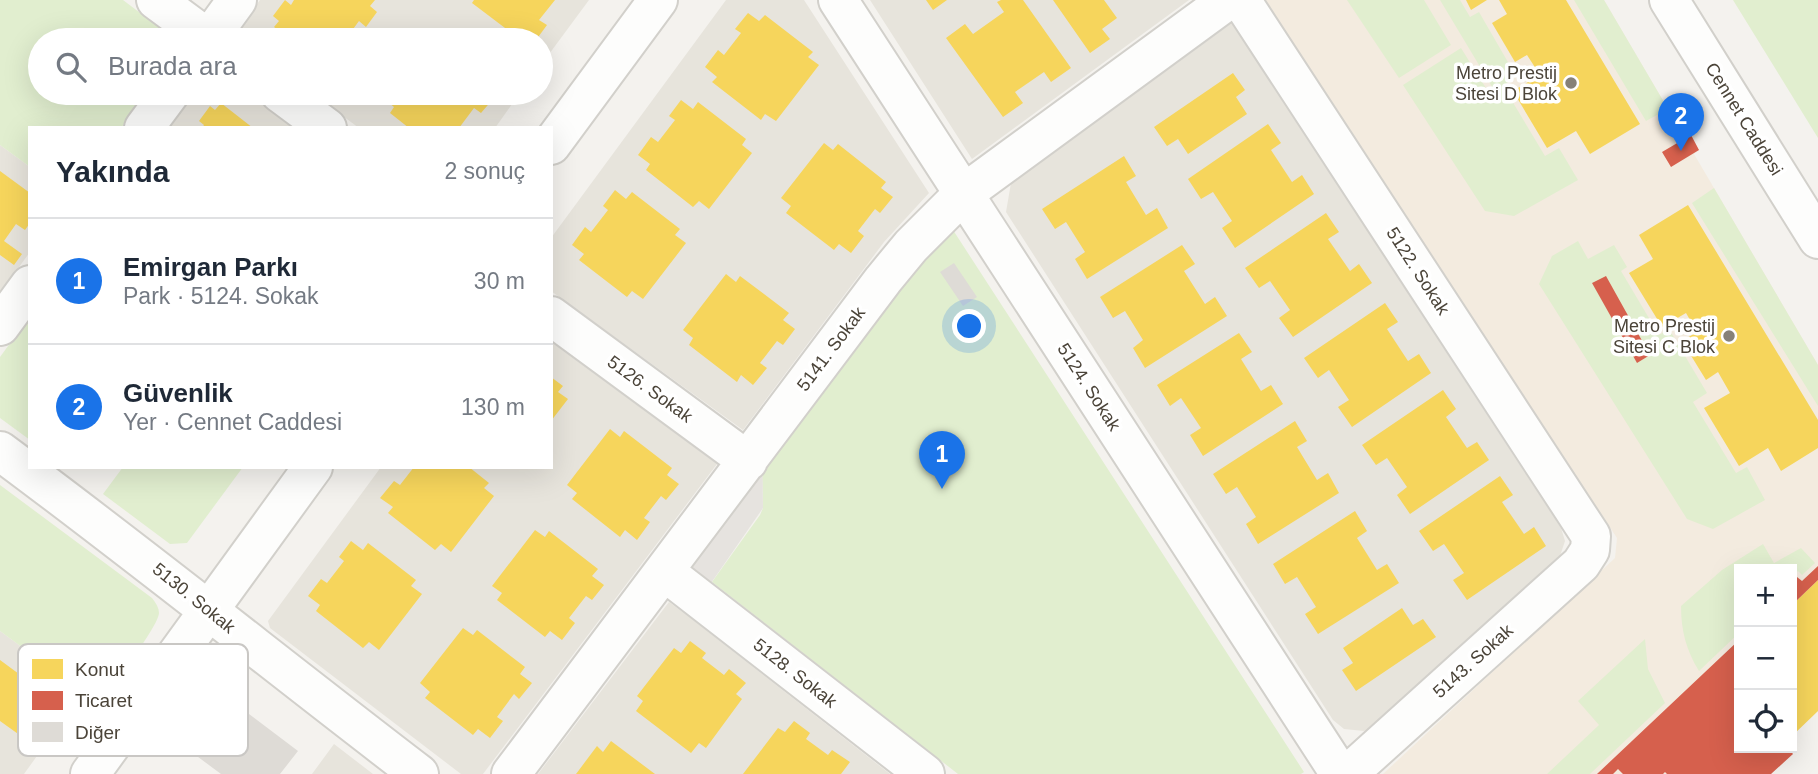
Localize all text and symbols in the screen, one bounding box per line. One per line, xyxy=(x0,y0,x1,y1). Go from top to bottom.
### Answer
search box xyxy=(28,28,553,105)
icon: search xyxy=(52,48,90,86)
text: Burada ara xyxy=(108,51,237,81)
street label: Cennet Caddesi xyxy=(1701,59,1787,179)
place label: Metro Prestij Sitesi D Blok xyxy=(1455,63,1558,104)
marker: Metro Prestij Sitesi D Blok xyxy=(1563,75,1579,91)
pin: 2 xyxy=(1658,93,1704,151)
text: Yakında xyxy=(56,155,169,188)
text: 2 sonuç xyxy=(444,158,525,184)
street label: 5122. Sokak xyxy=(1382,224,1454,319)
text: Emirgan Parkı xyxy=(123,252,298,282)
text: 1 xyxy=(73,268,85,294)
text: 30 m xyxy=(474,268,525,294)
text: Park · 5124. Sokak xyxy=(123,283,319,309)
street label: 5141. Sokak xyxy=(793,302,870,395)
your location xyxy=(952,309,986,343)
place label: Metro Prestij Sitesi C Blok xyxy=(1613,316,1716,357)
marker: Metro Prestij Sitesi C Blok xyxy=(1721,328,1737,344)
street label: 5124. Sokak xyxy=(1053,340,1125,435)
street label: 5126. Sokak xyxy=(604,351,697,427)
text: Güvenlik xyxy=(123,378,233,408)
text: 2 xyxy=(73,394,85,420)
text: 130 m xyxy=(461,394,525,420)
text: Yer · Cennet Caddesi xyxy=(123,409,342,435)
pin: 1 xyxy=(919,431,965,489)
street label: 5130. Sokak xyxy=(149,559,240,638)
map controls xyxy=(1734,564,1797,753)
button: + xyxy=(1734,564,1797,627)
street label: 5143. Sokak xyxy=(1429,619,1518,702)
button: − xyxy=(1734,627,1797,690)
street label: 5128. Sokak xyxy=(749,634,841,712)
legend xyxy=(18,644,248,756)
text: Konut xyxy=(75,659,125,680)
text: Ticaret xyxy=(75,690,133,711)
button: locate xyxy=(1734,690,1797,753)
text: Diğer xyxy=(75,722,121,743)

